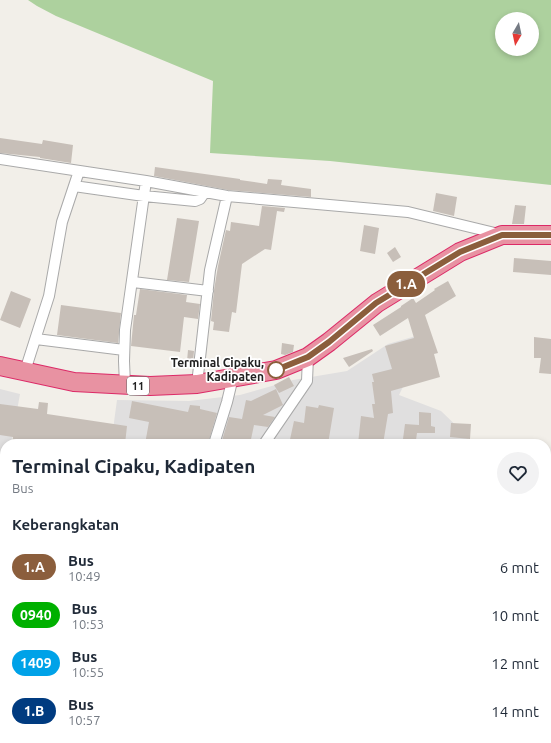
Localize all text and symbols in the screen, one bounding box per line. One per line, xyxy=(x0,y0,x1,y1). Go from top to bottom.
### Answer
north arrow xyxy=(495,12,539,56)
map controls xyxy=(495,12,539,56)
line badge: 1.A xyxy=(383,271,429,297)
text: 1.A xyxy=(395,276,417,292)
place label: Terminal Cipaku, Kadipaten xyxy=(171,356,264,383)
marker: Terminal Cipaku, Kadipaten xyxy=(267,361,285,379)
road number: 11 xyxy=(127,377,149,395)
button: heart xyxy=(497,452,539,494)
text: Terminal Cipaku, Kadipaten xyxy=(12,455,255,477)
text: Bus xyxy=(12,481,33,495)
text: Keberangkatan xyxy=(12,516,119,533)
text: Bus xyxy=(68,552,94,569)
text: 1.A xyxy=(23,559,45,575)
text: 6 mnt xyxy=(500,559,539,576)
text: 10:49 xyxy=(68,569,101,583)
text: Bus xyxy=(72,600,97,617)
text: 0940 xyxy=(20,607,52,623)
text: 10 mnt xyxy=(491,607,539,624)
text: 10:53 xyxy=(72,617,104,631)
text: Bus xyxy=(72,648,97,665)
text: 1409 xyxy=(20,655,52,671)
text: 12 mnt xyxy=(491,655,539,672)
text: 10:55 xyxy=(72,665,104,679)
text: Bus xyxy=(68,696,94,713)
text: 1.B xyxy=(24,703,44,719)
text: 14 mnt xyxy=(491,703,539,720)
text: 10:57 xyxy=(68,713,101,727)

